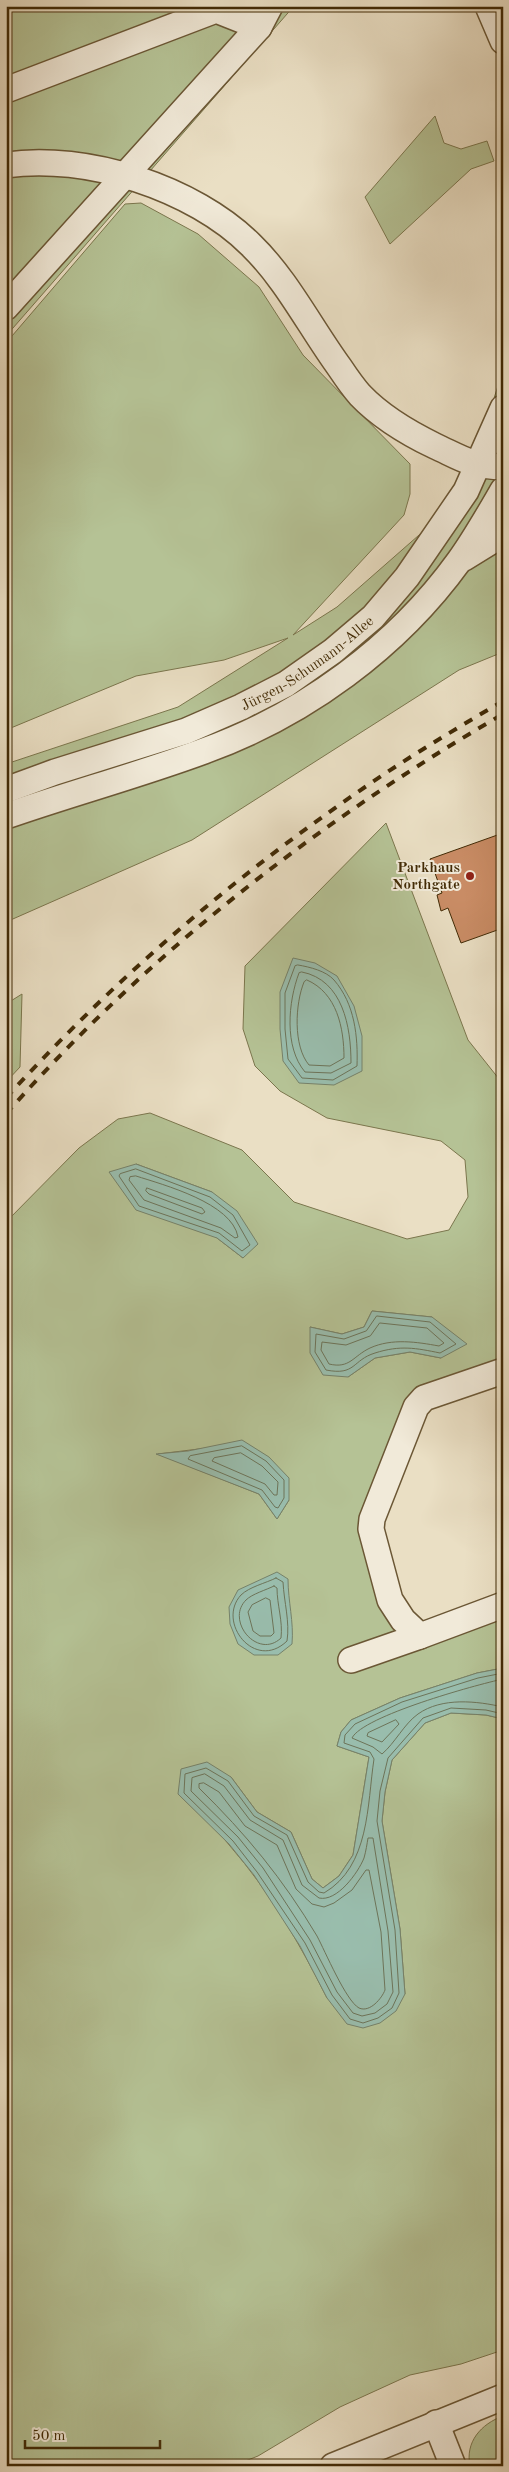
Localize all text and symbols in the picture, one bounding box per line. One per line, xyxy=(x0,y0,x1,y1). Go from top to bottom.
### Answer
street label: Jürgen-Schumann-Allee xyxy=(239,614,377,715)
place label: Parkhaus Northgate xyxy=(392,861,460,893)
marker: Parkhaus Northgate xyxy=(464,870,476,882)
scale bar xyxy=(25,2417,160,2449)
text: 50 m xyxy=(32,2429,66,2444)

